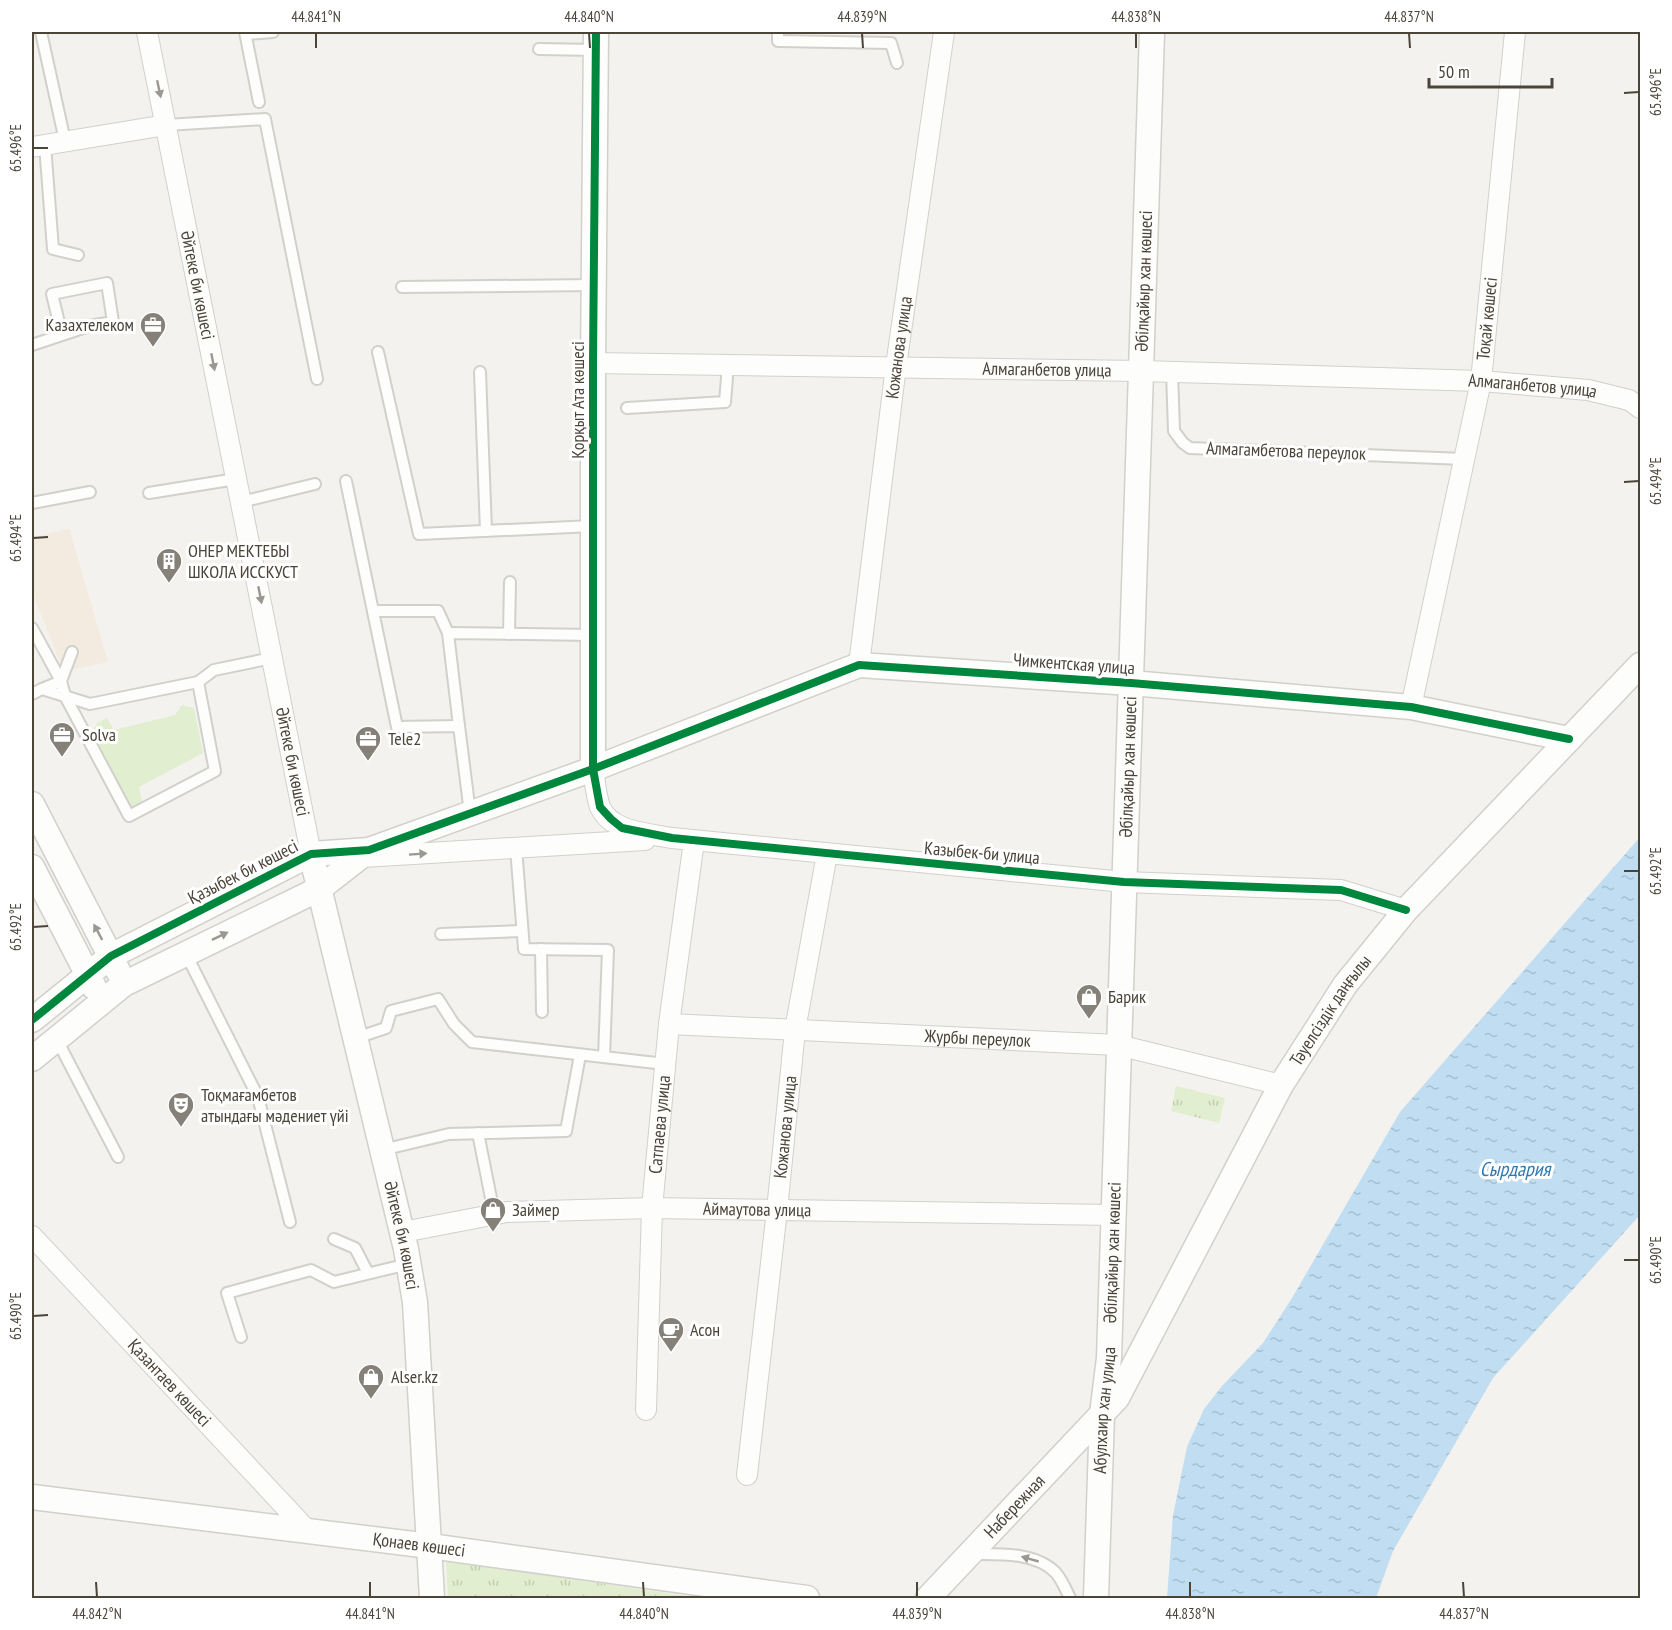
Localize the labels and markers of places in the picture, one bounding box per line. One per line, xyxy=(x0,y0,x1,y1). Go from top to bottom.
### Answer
office icon: Казахтелеком xyxy=(138,310,168,348)
place label: Казахтелеком xyxy=(46,313,134,336)
place label: ОНЕР МЕКТЕБЫ ШКОЛА ИССКУСТ xyxy=(188,539,298,583)
building icon: ОНЕР МЕКТЕБЫ ШКОЛА ИССКУСТ xyxy=(154,546,184,584)
office icon: Solva xyxy=(47,720,77,758)
place label: Solva xyxy=(82,723,116,746)
office icon: Tele2 xyxy=(353,724,383,762)
place label: Tele2 xyxy=(388,727,421,750)
shop icon: Барик xyxy=(1074,982,1104,1020)
place label: Барик xyxy=(1108,985,1146,1008)
place label: Тоқмағамбетов атындағы мәдениет үйі xyxy=(201,1083,349,1127)
theatre icon: Тоқмағамбетов атындағы мәдениет үйі xyxy=(166,1090,196,1128)
shop icon: Займер xyxy=(478,1195,508,1233)
place label: Займер xyxy=(512,1198,560,1221)
cafe icon: Асон xyxy=(656,1315,686,1353)
place label: Асон xyxy=(690,1318,720,1341)
shop icon: Alser.kz xyxy=(356,1362,386,1400)
place label: Alser.kz xyxy=(391,1365,438,1388)

